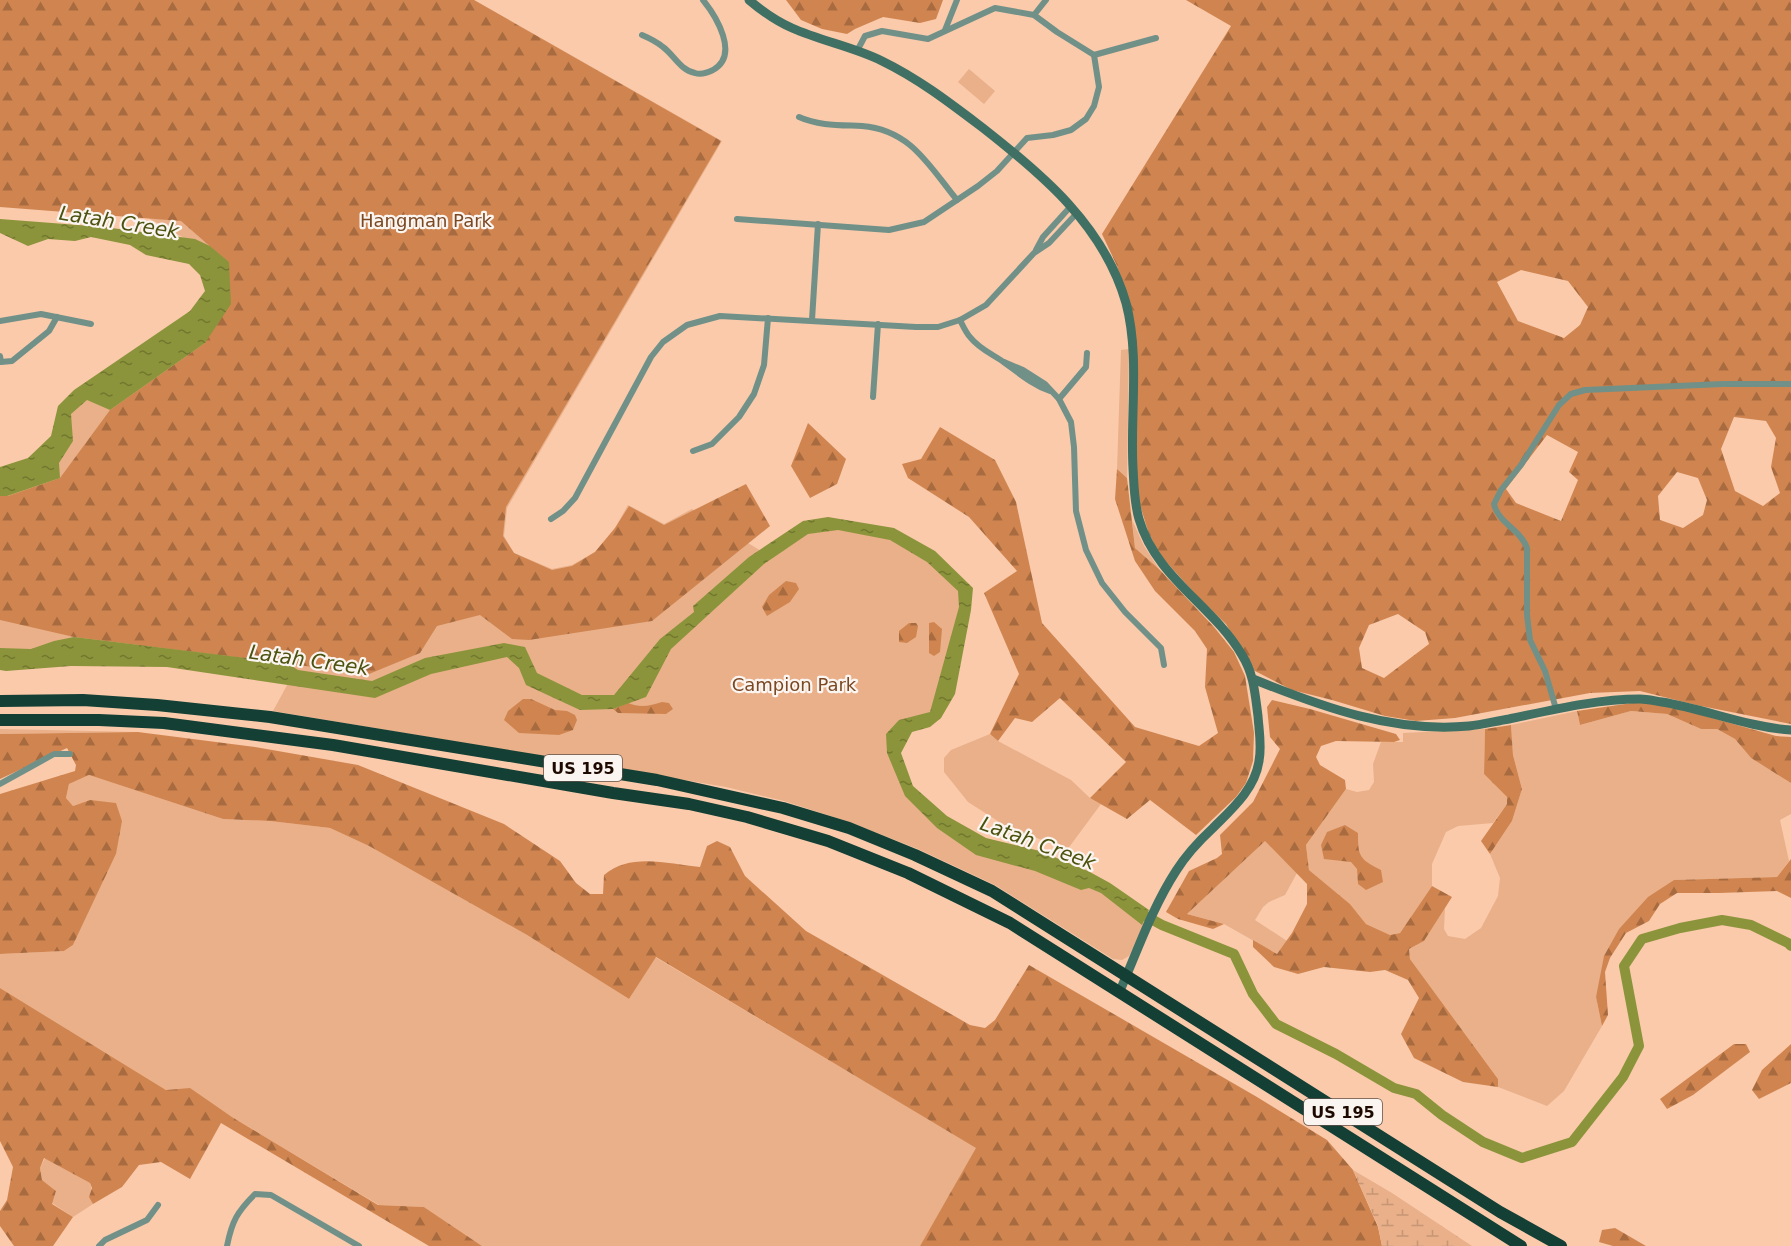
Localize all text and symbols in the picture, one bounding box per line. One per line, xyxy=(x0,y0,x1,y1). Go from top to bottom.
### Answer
water label: Latah Creek xyxy=(57,201,182,244)
park label: Hangman Park xyxy=(360,210,493,231)
water label: Latah Creek xyxy=(247,640,372,680)
park label: Campion Park xyxy=(732,674,857,695)
road number: US 195 xyxy=(544,755,622,781)
water label: Latah Creek xyxy=(977,811,1100,875)
road number: US 195 xyxy=(1304,1099,1382,1125)

